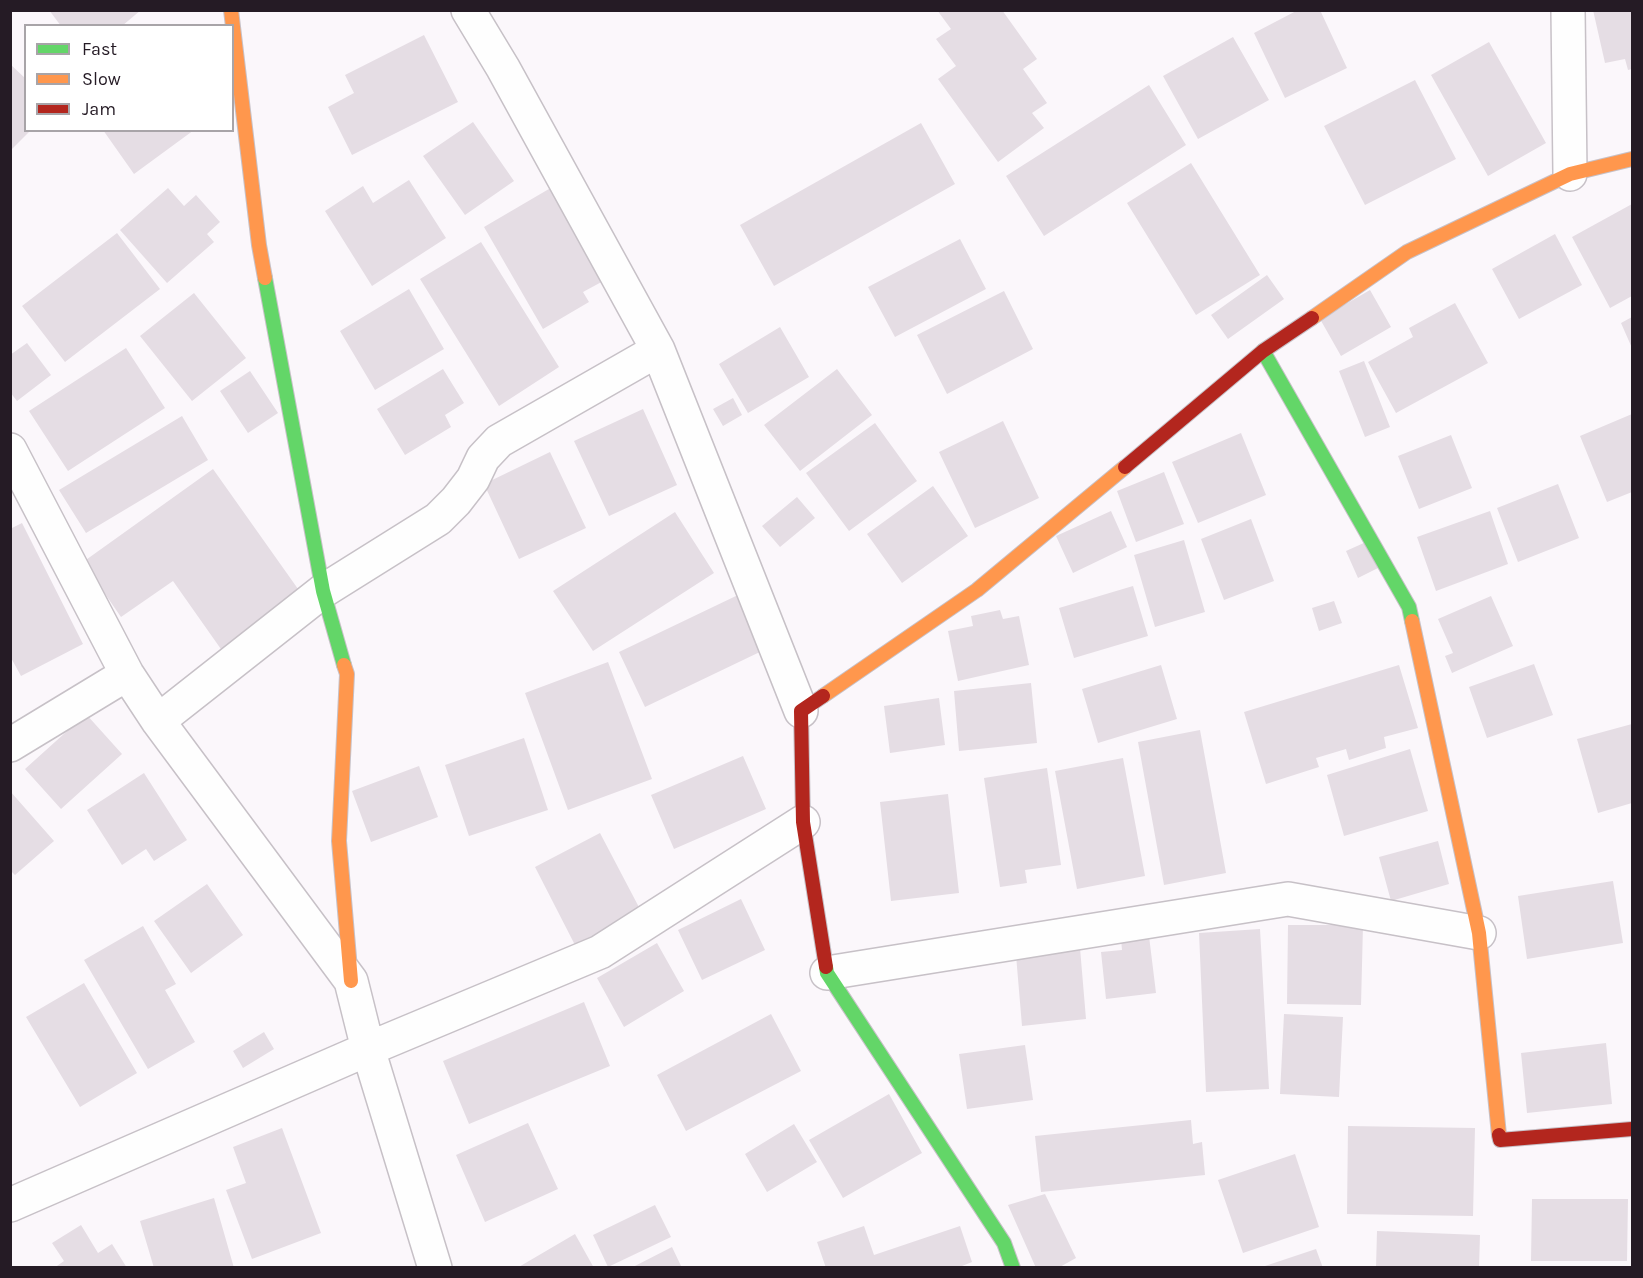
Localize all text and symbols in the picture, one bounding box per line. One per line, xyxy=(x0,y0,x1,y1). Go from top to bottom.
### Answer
legend xyxy=(24,24,234,132)
text: Fast xyxy=(82,38,117,60)
text: Slow xyxy=(82,68,121,90)
text: Jam xyxy=(82,98,116,120)

